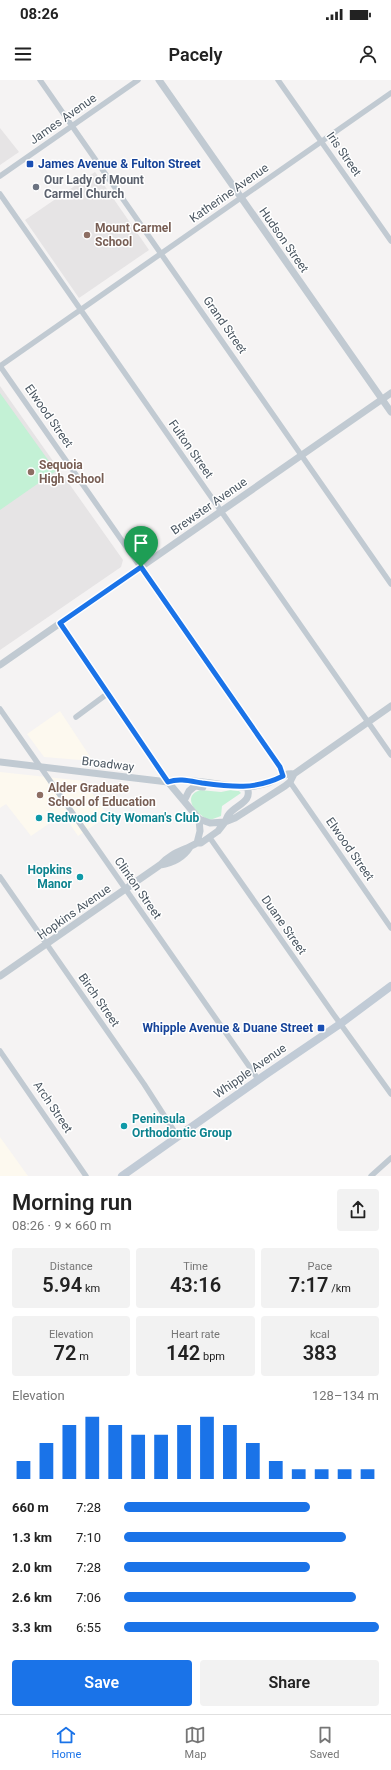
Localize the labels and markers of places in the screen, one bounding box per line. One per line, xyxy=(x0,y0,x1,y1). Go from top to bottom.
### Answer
place label: James Avenue & Fulton Street xyxy=(38,157,201,171)
marker: James Avenue & Fulton Street xyxy=(25,159,35,169)
place label: Our Lady of Mount Carmel Church xyxy=(44,173,144,201)
marker: Our Lady of Mount Carmel Church xyxy=(31,182,41,192)
place label: Mount Carmel School xyxy=(95,221,172,249)
marker: Mount Carmel School xyxy=(82,230,92,240)
place label: Sequoia High School xyxy=(39,458,104,486)
marker: Sequoia High School xyxy=(26,467,36,477)
pin xyxy=(124,526,158,567)
place label: Alder Graduate School of Education xyxy=(48,781,156,809)
marker: Alder Graduate School of Education xyxy=(35,790,45,800)
place label: Redwood City Woman's Club xyxy=(47,811,200,825)
marker: Redwood City Woman's Club xyxy=(34,813,44,823)
place label: Hopkins Manor xyxy=(28,863,73,891)
marker: Hopkins Manor xyxy=(75,872,85,882)
place label: Whipple Avenue & Duane Street xyxy=(143,1021,313,1035)
marker: Whipple Avenue & Duane Street xyxy=(316,1023,326,1033)
place label: Peninsula Orthodontic Group xyxy=(132,1112,232,1140)
marker: Peninsula Orthodontic Group xyxy=(119,1121,129,1131)

